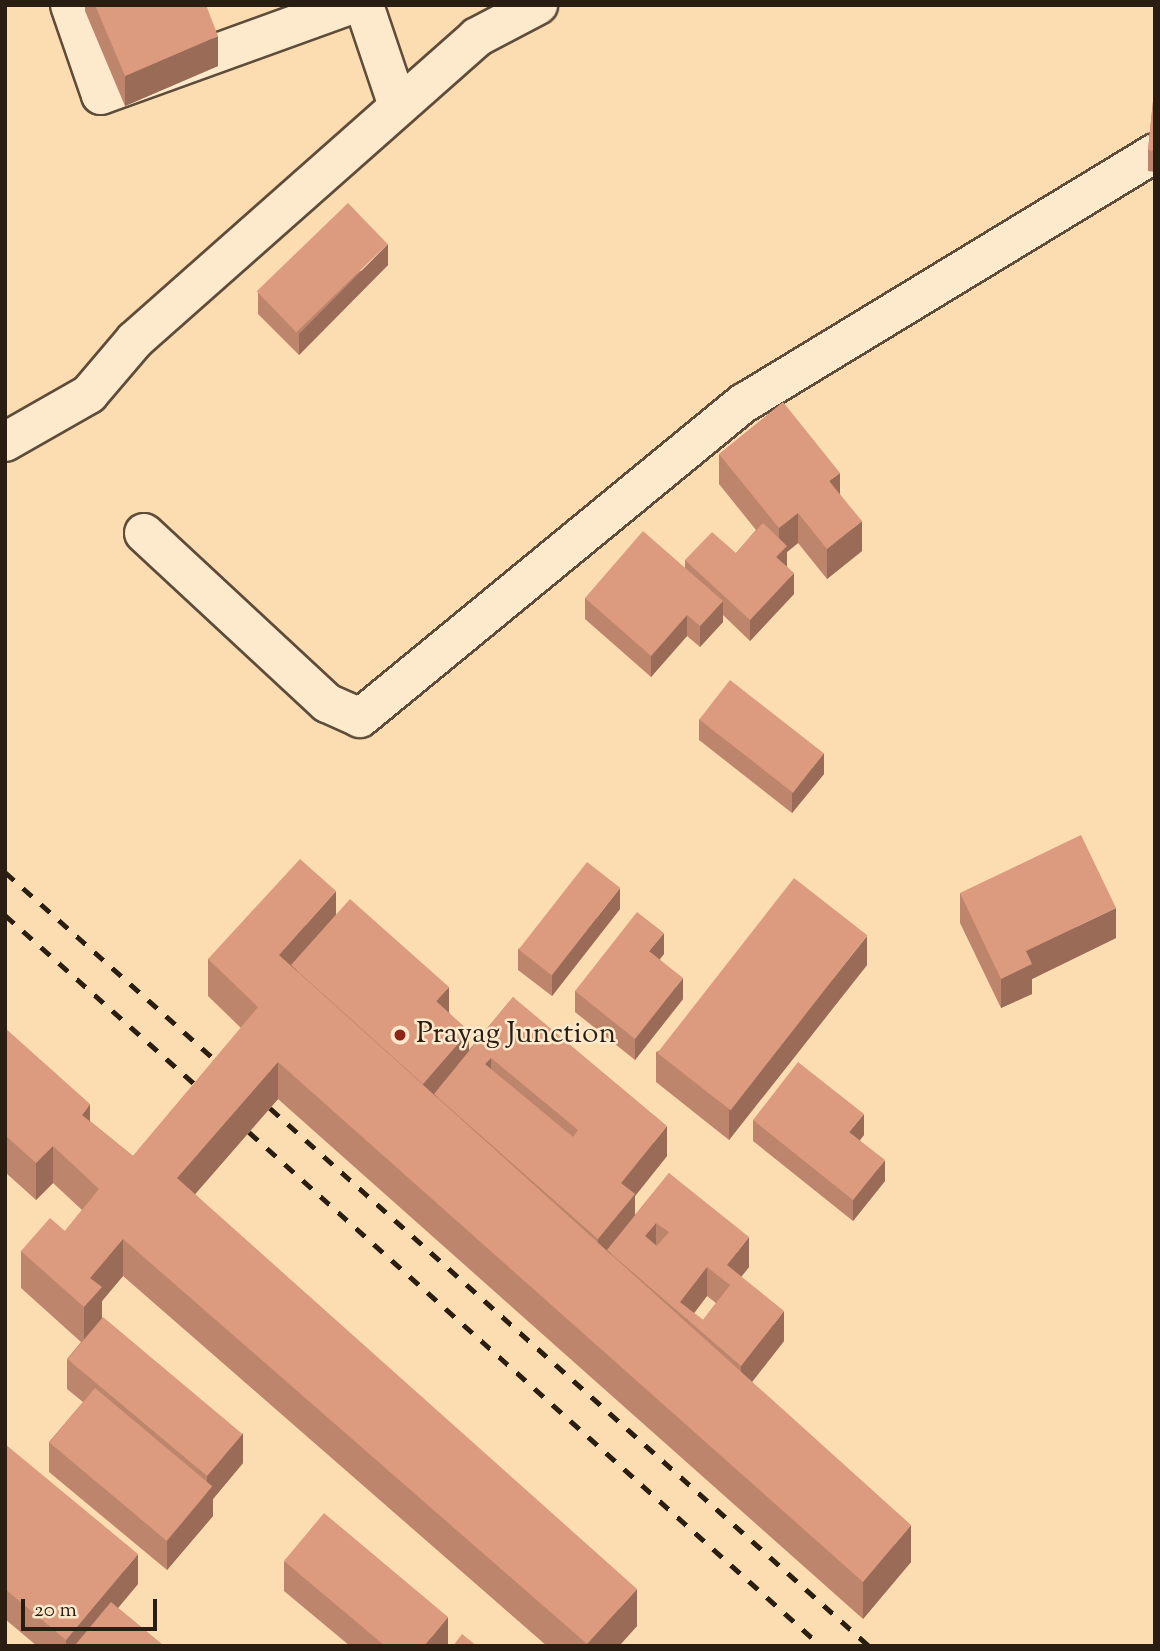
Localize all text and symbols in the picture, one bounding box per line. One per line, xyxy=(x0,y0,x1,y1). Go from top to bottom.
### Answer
place label: Prayag Junction xyxy=(416,1017,616,1053)
marker: Prayag Junction xyxy=(390,1025,410,1045)
scale bar xyxy=(24,1584,161,1628)
text: 20 m xyxy=(34,1596,77,1626)

